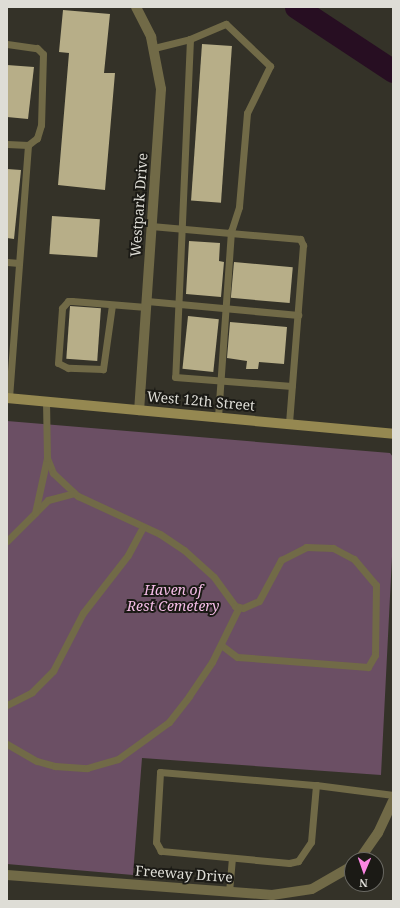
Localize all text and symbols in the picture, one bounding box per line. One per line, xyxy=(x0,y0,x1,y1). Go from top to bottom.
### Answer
street label: Westpark Drive xyxy=(127,152,151,258)
street label: West 12th Street xyxy=(146,388,256,414)
park label: Haven of Rest Cemetery xyxy=(127,582,219,614)
north arrow xyxy=(344,852,384,892)
street label: Freeway Drive xyxy=(135,862,233,886)
text: N xyxy=(359,876,368,891)

